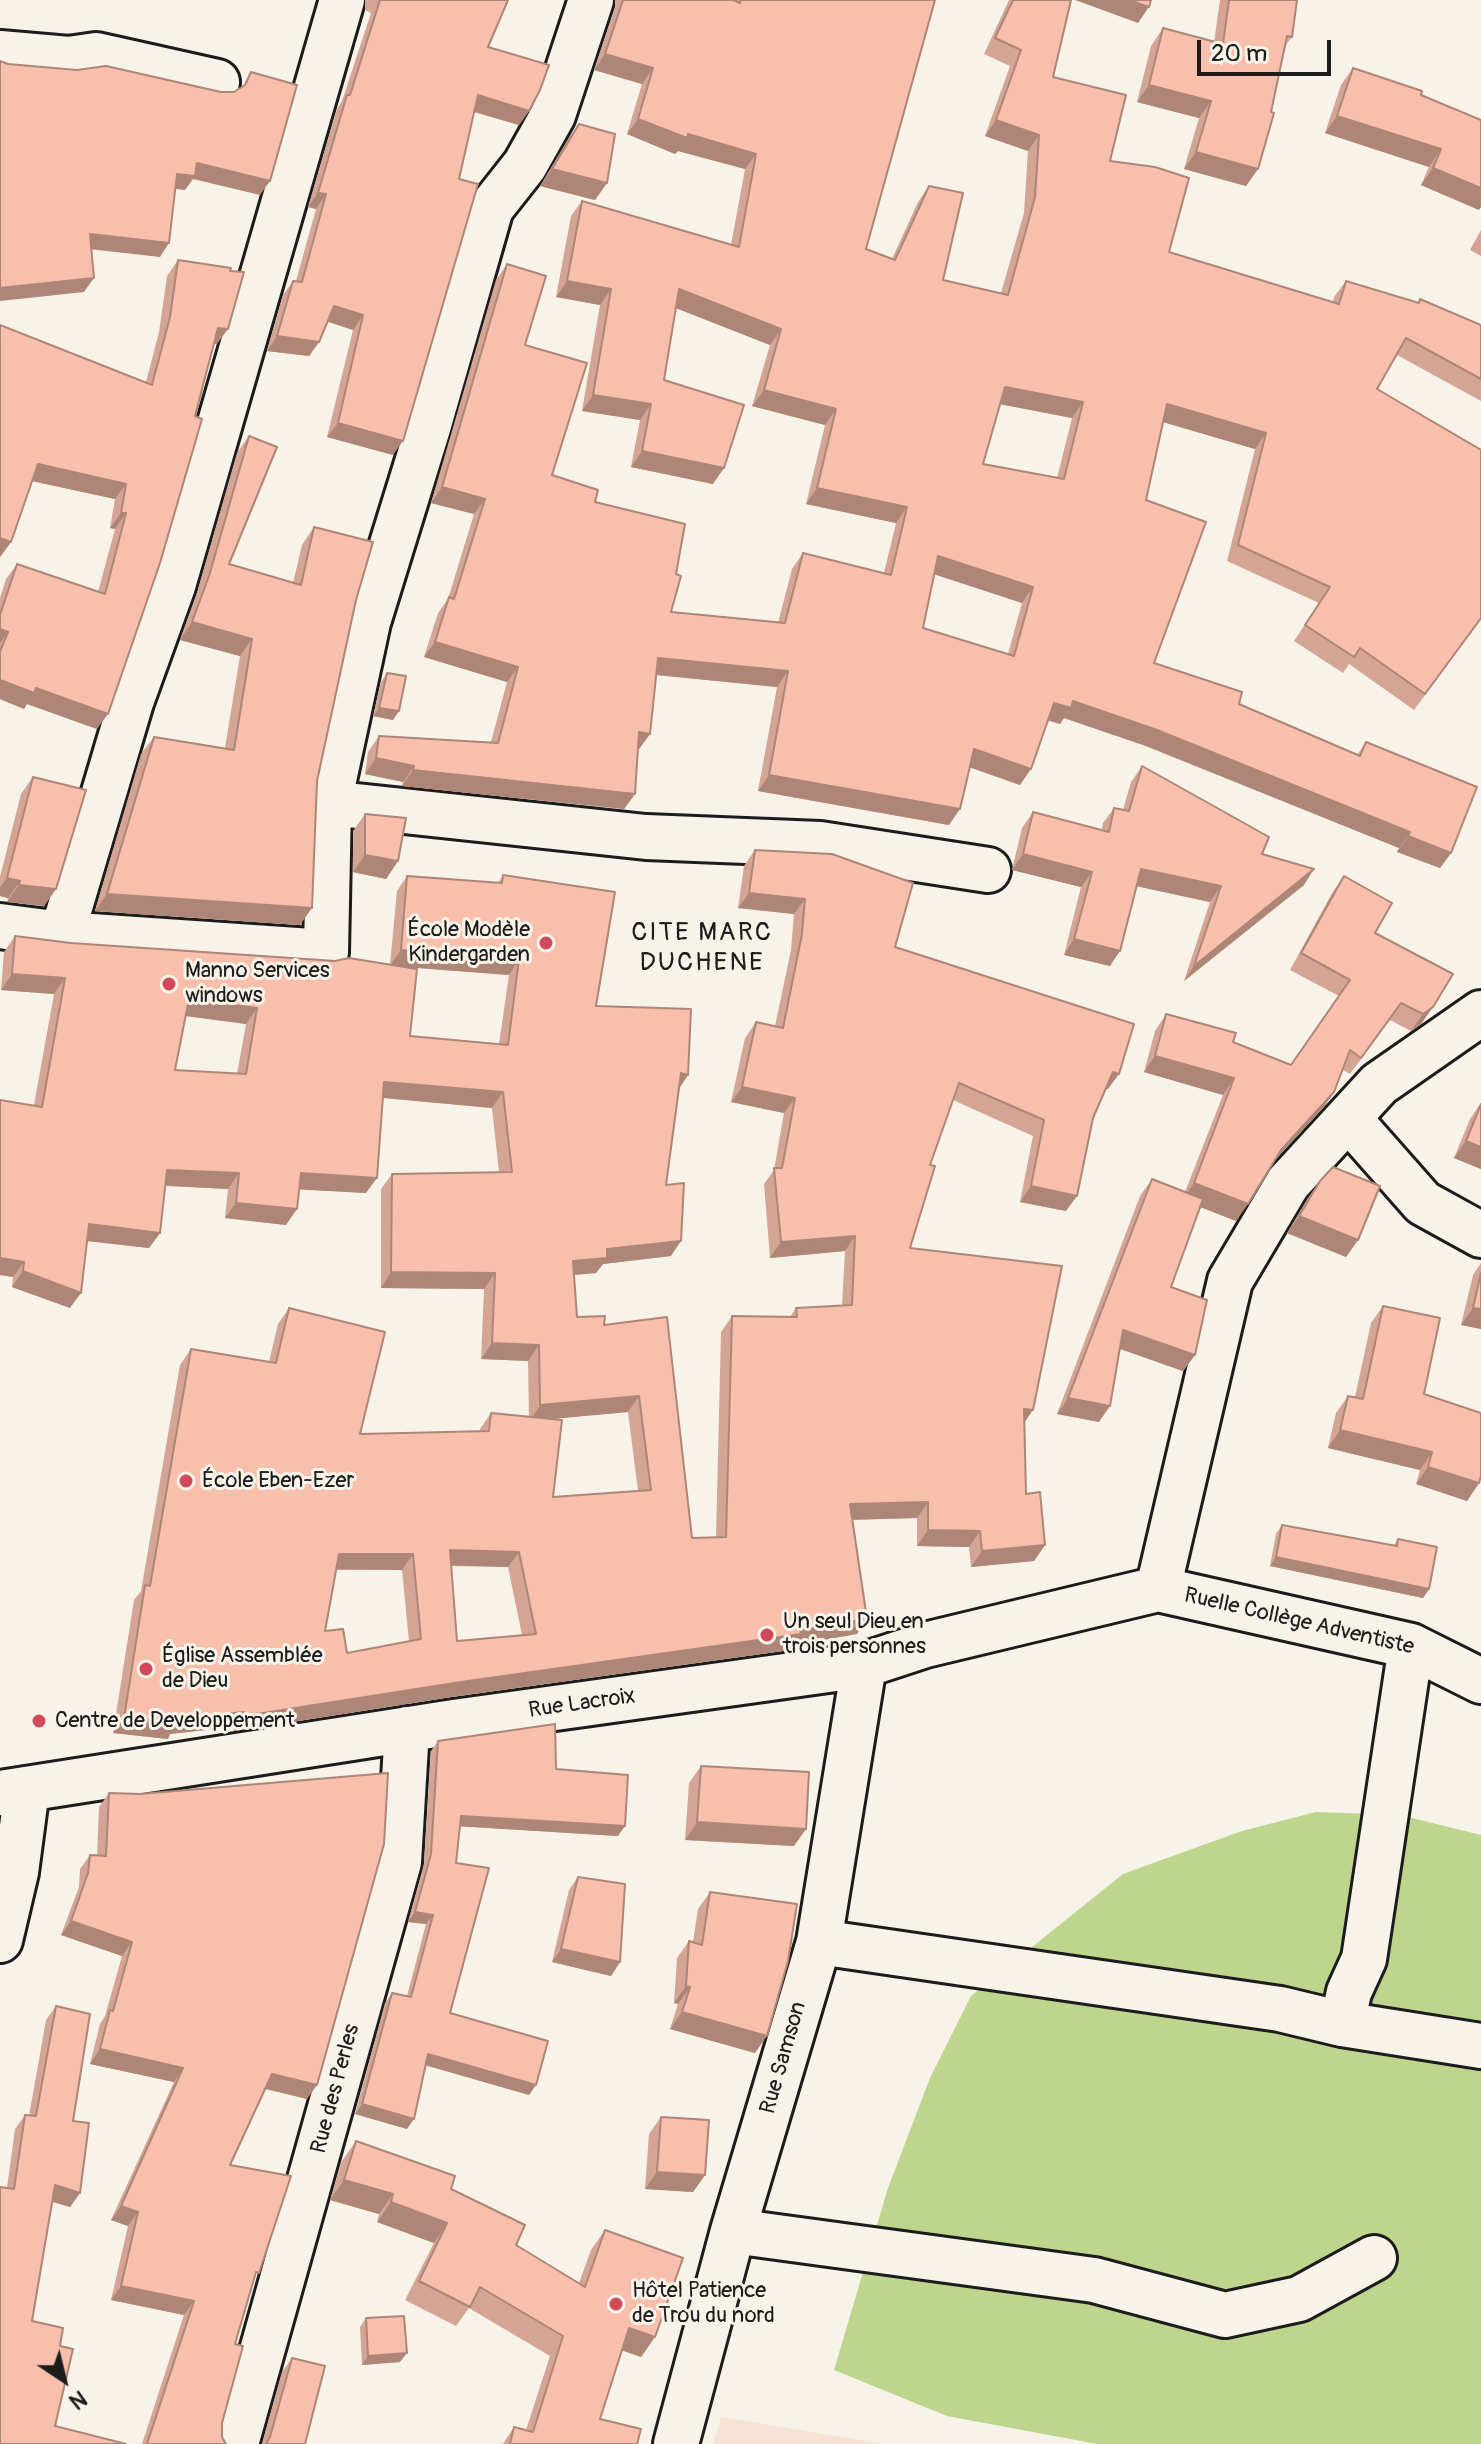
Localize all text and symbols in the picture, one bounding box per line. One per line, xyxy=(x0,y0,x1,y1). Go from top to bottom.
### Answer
scale bar xyxy=(1201,24,1335,74)
text: 20 m xyxy=(1211,39,1267,68)
place label: École Modèle Kindergarden xyxy=(408,917,530,968)
district label: CITE MARC DUCHENE xyxy=(631,917,773,978)
marker: École Modèle Kindergarden xyxy=(537,934,555,952)
place label: Manno Services windows xyxy=(185,958,330,1010)
marker: Manno Services windows xyxy=(160,975,178,993)
place label: École Eben-Ezer xyxy=(202,1468,354,1494)
marker: École Eben-Ezer xyxy=(177,1472,195,1490)
street label: Ruelle Collège Adventiste xyxy=(1182,1583,1416,1661)
place label: Un seul Dieu en trois personnes xyxy=(783,1609,926,1660)
marker: Un seul Dieu en trois personnes xyxy=(758,1626,776,1644)
place label: Église Assemblée de Dieu xyxy=(162,1643,323,1694)
marker: Église Assemblée de Dieu xyxy=(137,1660,155,1678)
street label: Rue Lacroix xyxy=(527,1683,637,1725)
place label: Centre de Developpement xyxy=(55,1708,295,1734)
marker: Centre de Developpement xyxy=(30,1712,48,1730)
street label: Rue Samson xyxy=(755,1999,813,2117)
street label: Rue des Perles xyxy=(306,2022,366,2156)
place label: Hôtel Patience de Trou du nord xyxy=(632,2278,775,2330)
marker: Hôtel Patience de Trou du nord xyxy=(607,2295,625,2313)
north arrow xyxy=(24,2340,104,2420)
text: N xyxy=(64,2384,92,2415)

